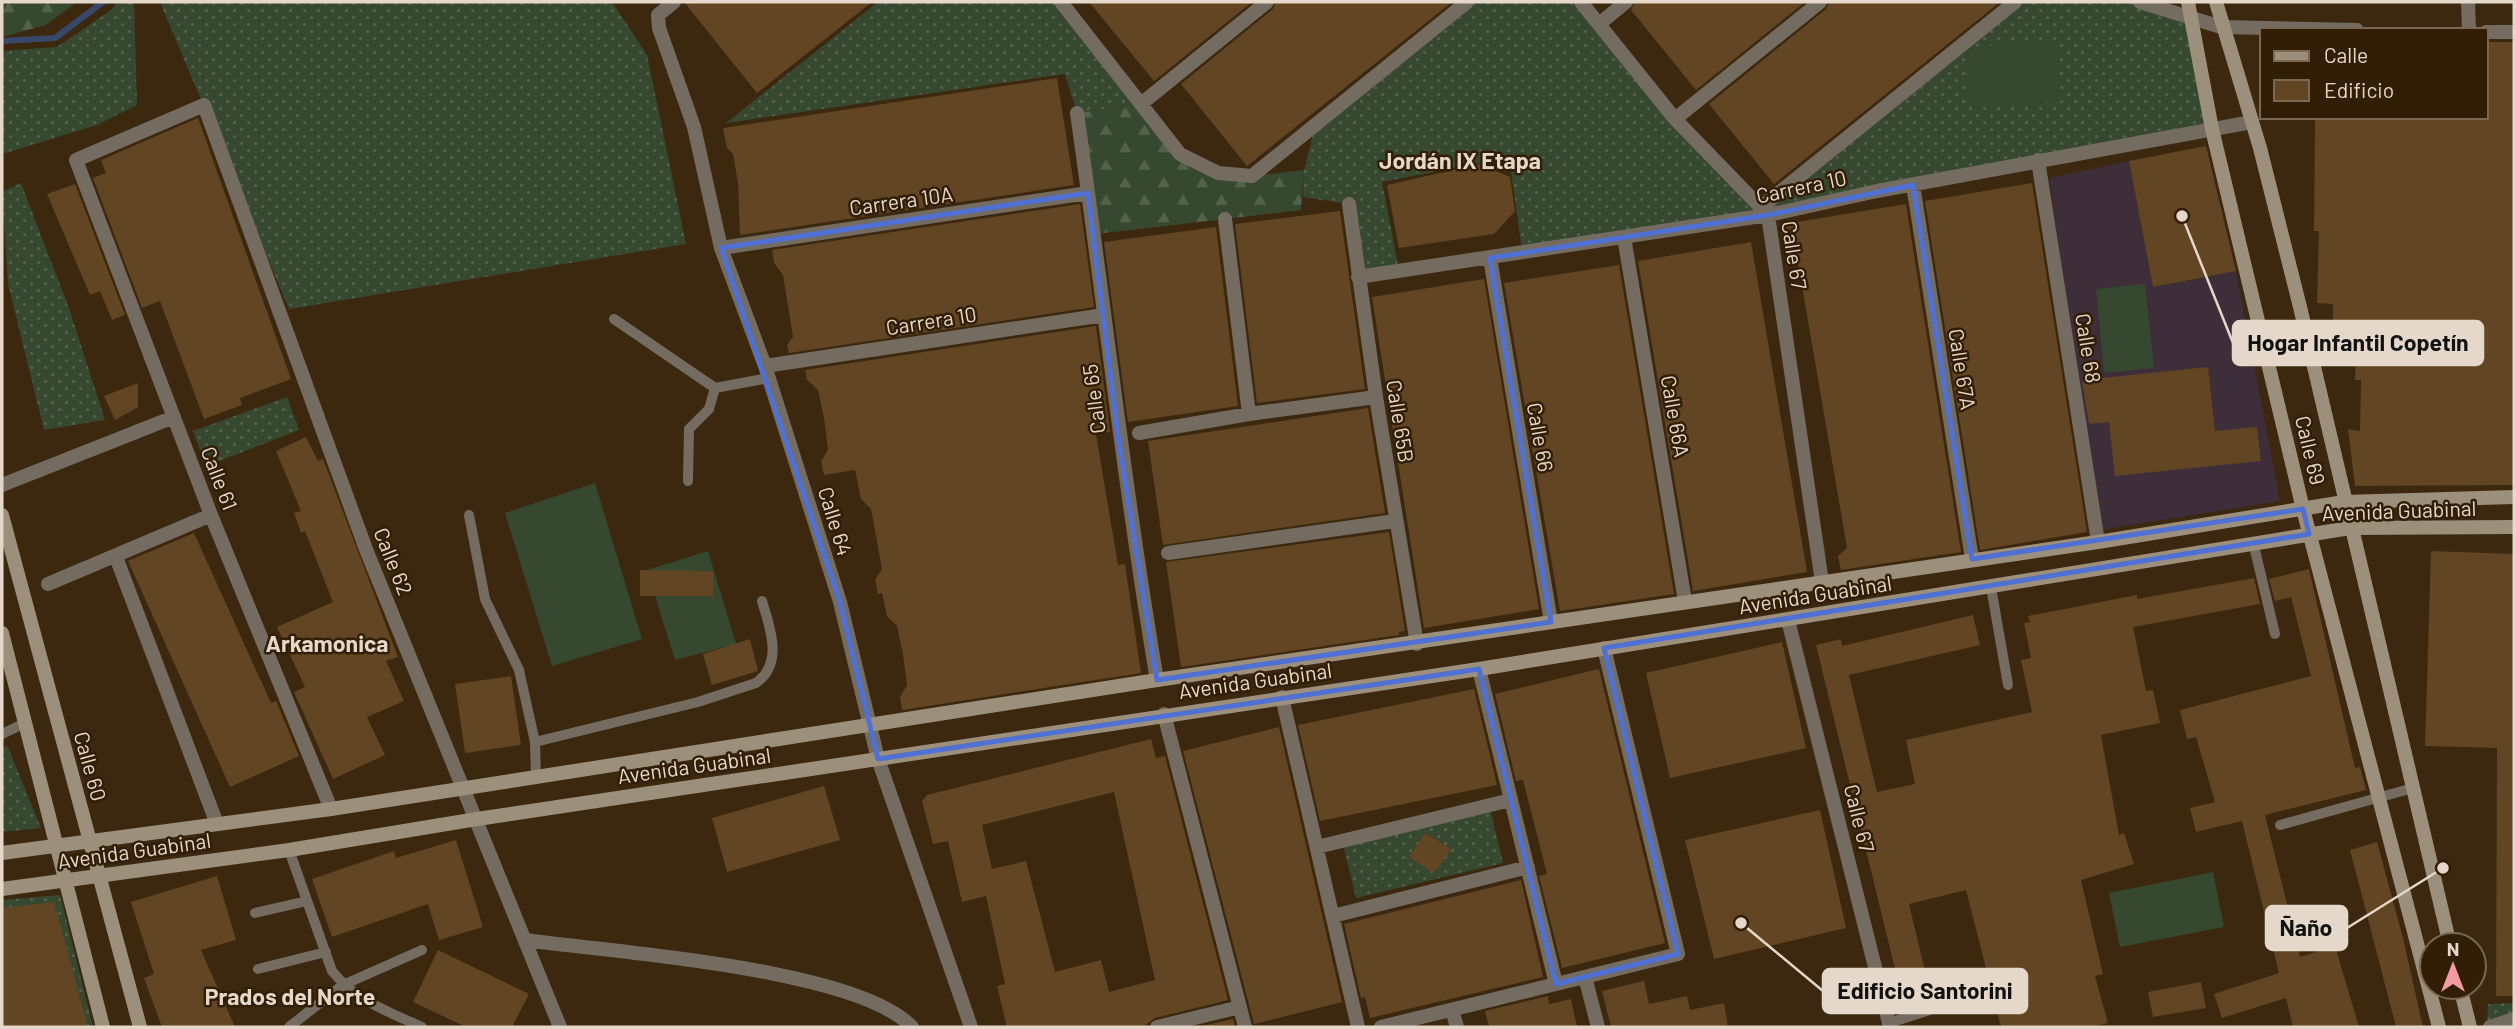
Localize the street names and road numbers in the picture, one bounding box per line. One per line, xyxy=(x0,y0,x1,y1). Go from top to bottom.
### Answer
street label: Carrera 10 xyxy=(1754,164,1848,208)
street label: Carrera 10A xyxy=(848,180,955,220)
street label: Calle 67 xyxy=(1777,219,1813,291)
street label: Carrera 10 xyxy=(884,300,978,340)
street label: Calle 68 xyxy=(2071,311,2107,385)
street label: Calle 67A xyxy=(1944,327,1982,412)
street label: Calle 65 xyxy=(1076,363,1110,435)
street label: Calle 66A xyxy=(1657,373,1696,459)
street label: Calle 65B xyxy=(1382,378,1420,464)
street label: Calle 66 xyxy=(1523,400,1559,474)
street label: Calle 69 xyxy=(2291,413,2331,487)
street label: Calle 61 xyxy=(196,443,244,513)
street label: Calle 64 xyxy=(814,484,858,558)
street label: Avenida Guabinal xyxy=(2321,495,2477,525)
street label: Calle 62 xyxy=(369,524,419,598)
street label: Avenida Guabinal xyxy=(1737,570,1893,618)
street label: Avenida Guabinal xyxy=(1177,657,1333,703)
street label: Calle 60 xyxy=(70,728,112,804)
street label: Avenida Guabinal xyxy=(616,742,772,788)
street label: Calle 67 xyxy=(1840,781,1881,855)
street label: Avenida Guabinal xyxy=(56,827,212,873)

